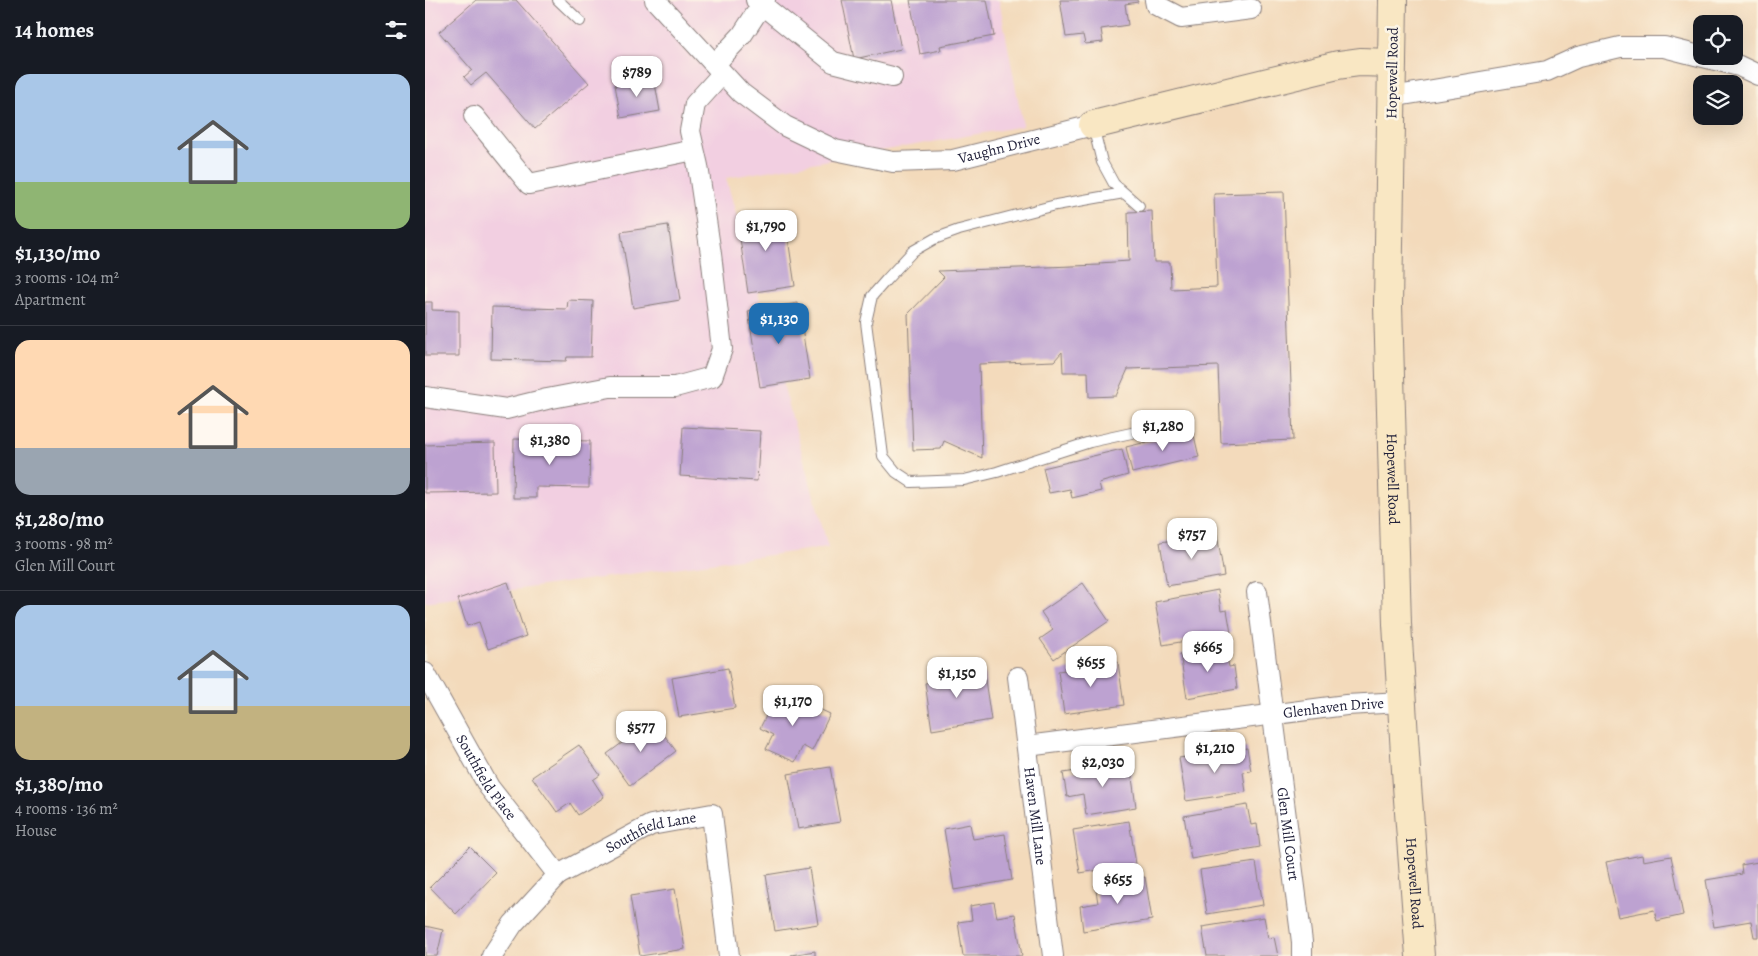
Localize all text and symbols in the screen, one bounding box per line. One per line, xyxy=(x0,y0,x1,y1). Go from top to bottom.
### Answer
map controls xyxy=(1693,15,1743,125)
button: locate xyxy=(1693,15,1743,65)
text: 14 homes xyxy=(15,16,94,44)
icon: filters xyxy=(382,16,410,44)
street label: Hopewell Road xyxy=(1381,26,1403,119)
pin: $789 xyxy=(607,56,667,98)
text: $789 xyxy=(622,61,652,83)
button: layers xyxy=(1693,75,1743,125)
icon: home xyxy=(168,107,258,197)
street label: Vaughn Drive xyxy=(955,129,1042,169)
pin: $1,790 xyxy=(725,210,807,252)
text: $1,790 xyxy=(746,215,786,237)
text: $1,130/mo xyxy=(15,239,100,267)
text: 3 rooms · 104 m² xyxy=(15,267,119,289)
text: Apartment xyxy=(15,289,86,311)
pin: $1,130 xyxy=(738,302,820,345)
text: $1,130 xyxy=(760,308,798,330)
icon: home xyxy=(168,372,258,462)
pin: $1,280 xyxy=(1122,410,1204,452)
text: $1,280 xyxy=(1143,415,1183,437)
pin: $1,380 xyxy=(509,424,591,466)
text: $1,380 xyxy=(530,429,570,451)
street label: Hopewell Road xyxy=(1382,433,1404,526)
text: $1,280/mo xyxy=(15,505,104,533)
pin: $757 xyxy=(1162,518,1222,560)
text: $757 xyxy=(1178,523,1206,545)
text: 3 rooms · 98 m² xyxy=(15,533,113,555)
text: Glen Mill Court xyxy=(15,555,115,577)
pin: $665 xyxy=(1178,630,1238,673)
text: $665 xyxy=(1193,636,1223,658)
icon: home xyxy=(168,637,258,727)
pin: $655 xyxy=(1061,646,1121,688)
text: $655 xyxy=(1077,651,1105,673)
pin: $1,150 xyxy=(916,656,998,699)
text: $1,150 xyxy=(938,662,976,684)
pin: $1,170 xyxy=(752,684,834,727)
text: $1,170 xyxy=(774,690,812,712)
street label: Glenhaven Drive xyxy=(1282,693,1385,723)
pin: $577 xyxy=(611,710,671,753)
text: $577 xyxy=(627,716,655,738)
street label: Southfield Place xyxy=(451,731,521,824)
pin: $1,210 xyxy=(1174,732,1256,774)
text: $1,210 xyxy=(1196,737,1235,759)
pin: $2,030 xyxy=(1062,746,1144,788)
text: $2,030 xyxy=(1082,751,1124,773)
street label: Haven Mill Lane xyxy=(1019,766,1052,866)
text: $1,380/mo xyxy=(15,770,103,798)
street label: Glen Mill Court xyxy=(1272,786,1304,882)
text: 4 rooms · 136 m² xyxy=(15,798,118,820)
street label: Southfield Lane xyxy=(602,807,698,858)
text: House xyxy=(15,820,57,842)
street label: Hopewell Road xyxy=(1401,837,1428,931)
pin: $655 xyxy=(1088,862,1148,905)
text: $655 xyxy=(1104,868,1132,890)

